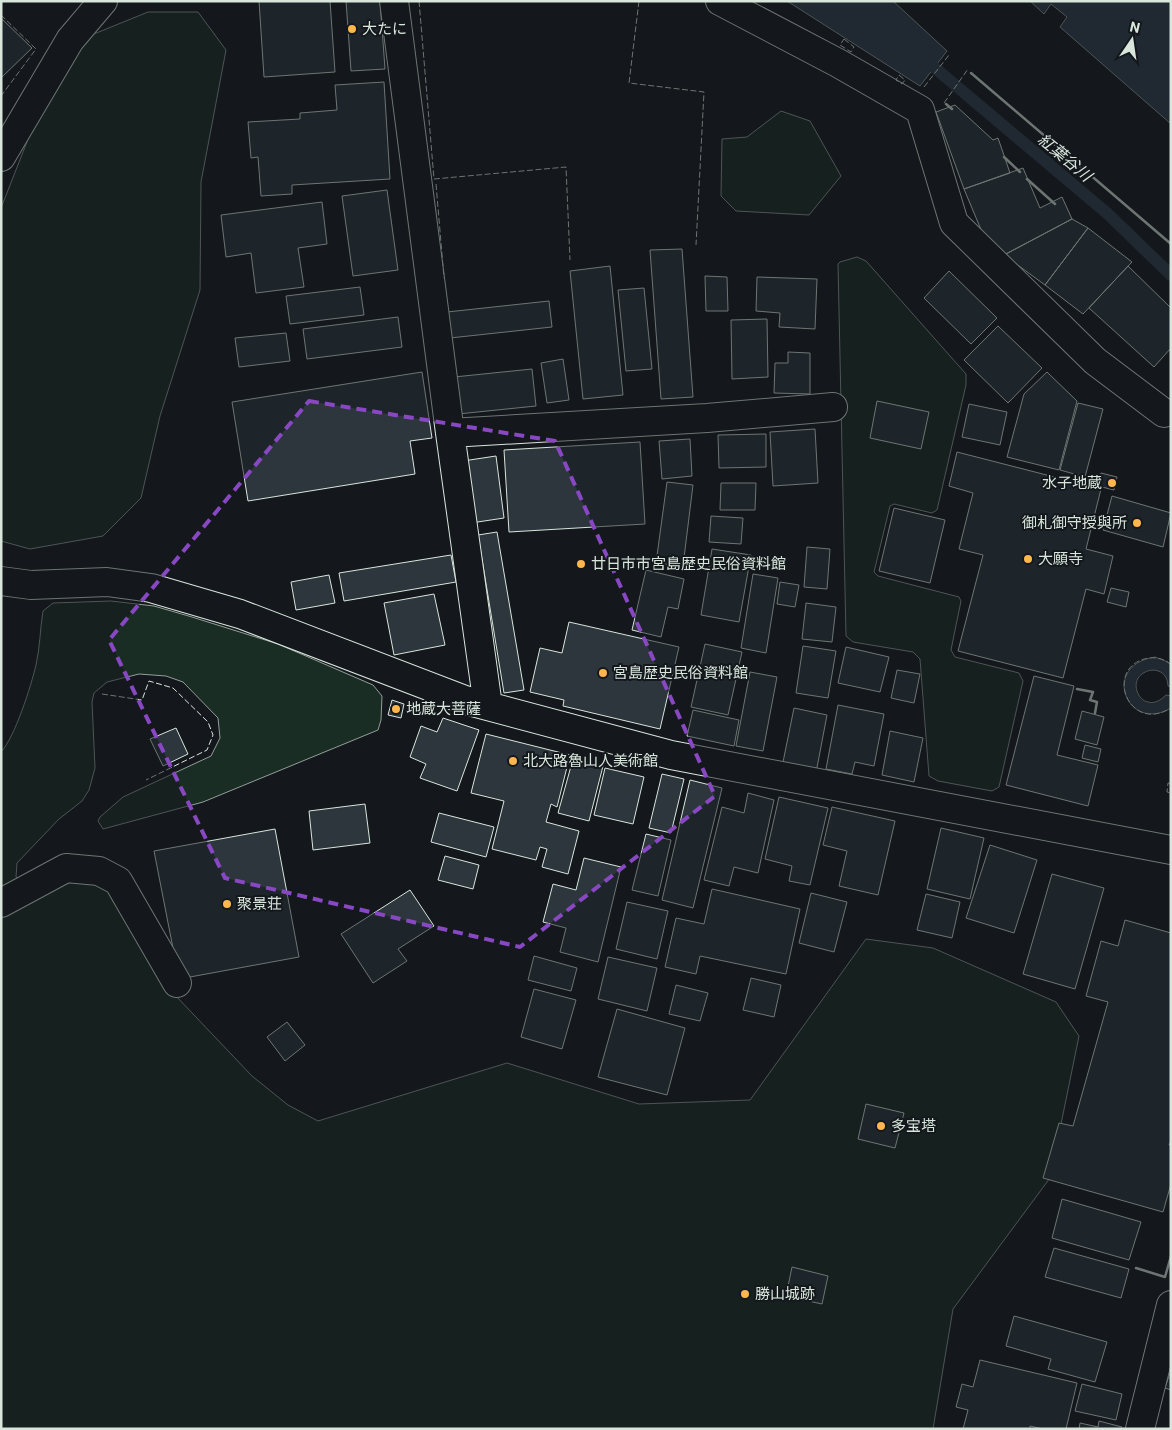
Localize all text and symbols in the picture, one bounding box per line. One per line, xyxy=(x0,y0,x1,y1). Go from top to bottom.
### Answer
north arrow xyxy=(1107,15,1157,65)
text: N xyxy=(1128,18,1142,36)
place label: 大たに xyxy=(362,20,407,38)
marker: 大たに xyxy=(346,23,358,35)
water label: 紅葉谷川 xyxy=(1034,130,1097,187)
place label: 水子地蔵 xyxy=(1042,474,1102,492)
marker: 水子地蔵 xyxy=(1106,477,1118,489)
place label: 御札御守授與所 xyxy=(1022,514,1127,532)
marker: 御札御守授與所 xyxy=(1131,517,1143,529)
place label: 大願寺 xyxy=(1038,550,1083,568)
marker: 大願寺 xyxy=(1022,553,1034,565)
place label: 廿日市市宮島歴史民俗資料館 xyxy=(591,555,786,573)
marker: 廿日市市宮島歴史民俗資料館 xyxy=(575,558,587,570)
place label: 宮島歴史民俗資料館 xyxy=(613,664,748,682)
marker: 宮島歴史民俗資料館 xyxy=(597,667,609,679)
place label: 地蔵大菩薩 xyxy=(406,700,481,718)
marker: 地蔵大菩薩 xyxy=(390,703,402,715)
place label: 北大路魯山人美術館 xyxy=(523,752,658,770)
marker: 北大路魯山人美術館 xyxy=(507,755,519,767)
place label: 聚景荘 xyxy=(237,895,282,913)
marker: 聚景荘 xyxy=(221,898,233,910)
place label: 多宝塔 xyxy=(891,1117,936,1135)
marker: 多宝塔 xyxy=(875,1120,887,1132)
place label: 勝山城跡 xyxy=(755,1285,815,1303)
marker: 勝山城跡 xyxy=(739,1288,751,1300)

